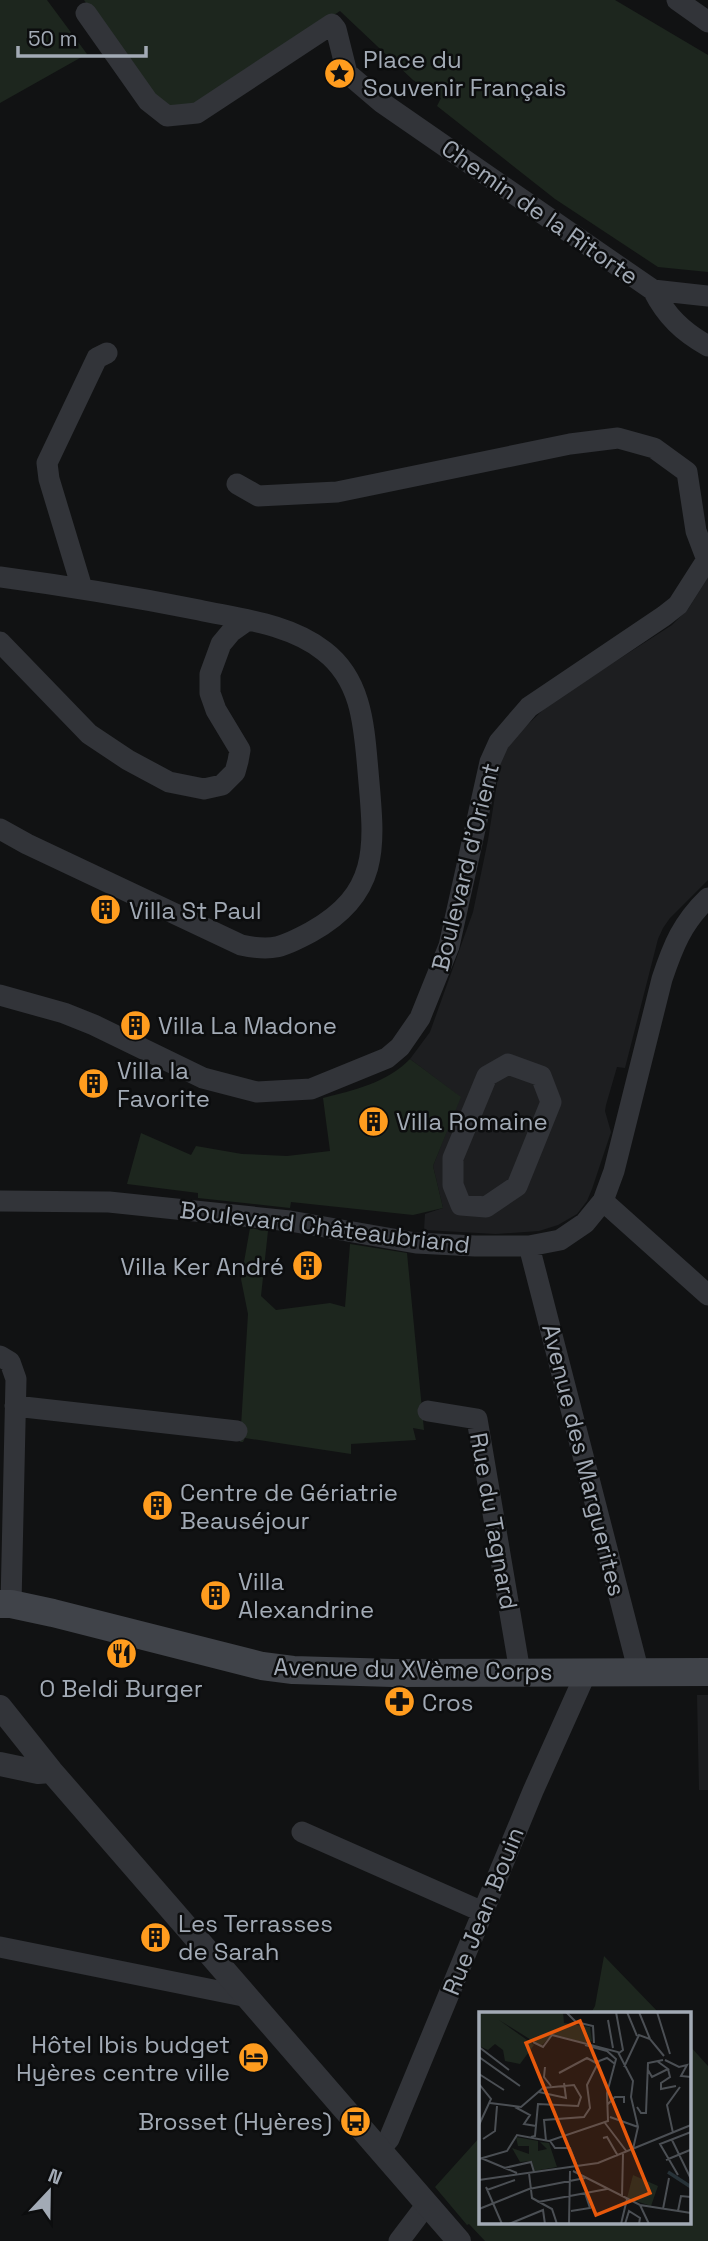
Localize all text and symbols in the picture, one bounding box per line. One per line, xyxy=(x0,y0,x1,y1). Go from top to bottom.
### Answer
scale bar xyxy=(18,14,145,58)
text: 50 m xyxy=(28,25,78,52)
place label: Place du Souvenir Français xyxy=(363,44,567,103)
place icon: Place du Souvenir Français xyxy=(323,56,357,90)
street label: Chemin de la Ritorte xyxy=(435,132,645,292)
street label: Boulevard d'Orient xyxy=(424,760,506,974)
building icon: Villa St Paul xyxy=(89,893,123,927)
place label: Villa St Paul xyxy=(129,895,262,926)
building icon: Villa La Madone xyxy=(118,1008,152,1042)
place label: Villa La Madone xyxy=(158,1010,337,1041)
place label: Villa la Favorite xyxy=(117,1055,210,1114)
building icon: Villa la Favorite xyxy=(77,1067,111,1101)
building icon: Villa Romaine xyxy=(356,1104,390,1138)
place label: Villa Romaine xyxy=(396,1106,548,1137)
street label: Boulevard Châteaubriand xyxy=(178,1194,472,1260)
building icon: Villa Ker André xyxy=(290,1249,324,1283)
place label: Villa Ker André xyxy=(120,1251,284,1282)
street label: Avenue des Marguerites xyxy=(535,1321,633,1599)
street label: Rue du Tagnard xyxy=(463,1430,525,1612)
place label: Centre de Gériatrie Beauséjour xyxy=(180,1477,398,1536)
building icon: Centre de Gériatrie Beauséjour xyxy=(140,1489,174,1523)
place label: Villa Alexandrine xyxy=(238,1566,374,1625)
building icon: Villa Alexandrine xyxy=(198,1578,232,1612)
restaurant icon: O Beldi Burger xyxy=(104,1637,138,1671)
street label: Avenue du XVème Corps xyxy=(273,1651,553,1687)
place label: O Beldi Burger xyxy=(39,1673,203,1704)
pharmacy icon: Cros xyxy=(382,1685,416,1719)
place label: Cros xyxy=(422,1687,474,1718)
street label: Rue Jean Bouin xyxy=(435,1822,531,2000)
place label: Les Terrasses de Sarah xyxy=(178,1908,333,1967)
building icon: Les Terrasses de Sarah xyxy=(138,1920,172,1954)
inset map xyxy=(479,2012,690,2224)
place label: Hôtel Ibis budget Hyères centre ville xyxy=(16,2029,230,2088)
hotel icon: Hôtel Ibis budget Hyères centre ville xyxy=(236,2041,270,2075)
bus stop icon: Brosset (Hyères) xyxy=(338,2104,372,2138)
place label: Brosset (Hyères) xyxy=(138,2106,332,2137)
north arrow xyxy=(14,2157,84,2227)
text: N xyxy=(45,2163,66,2191)

